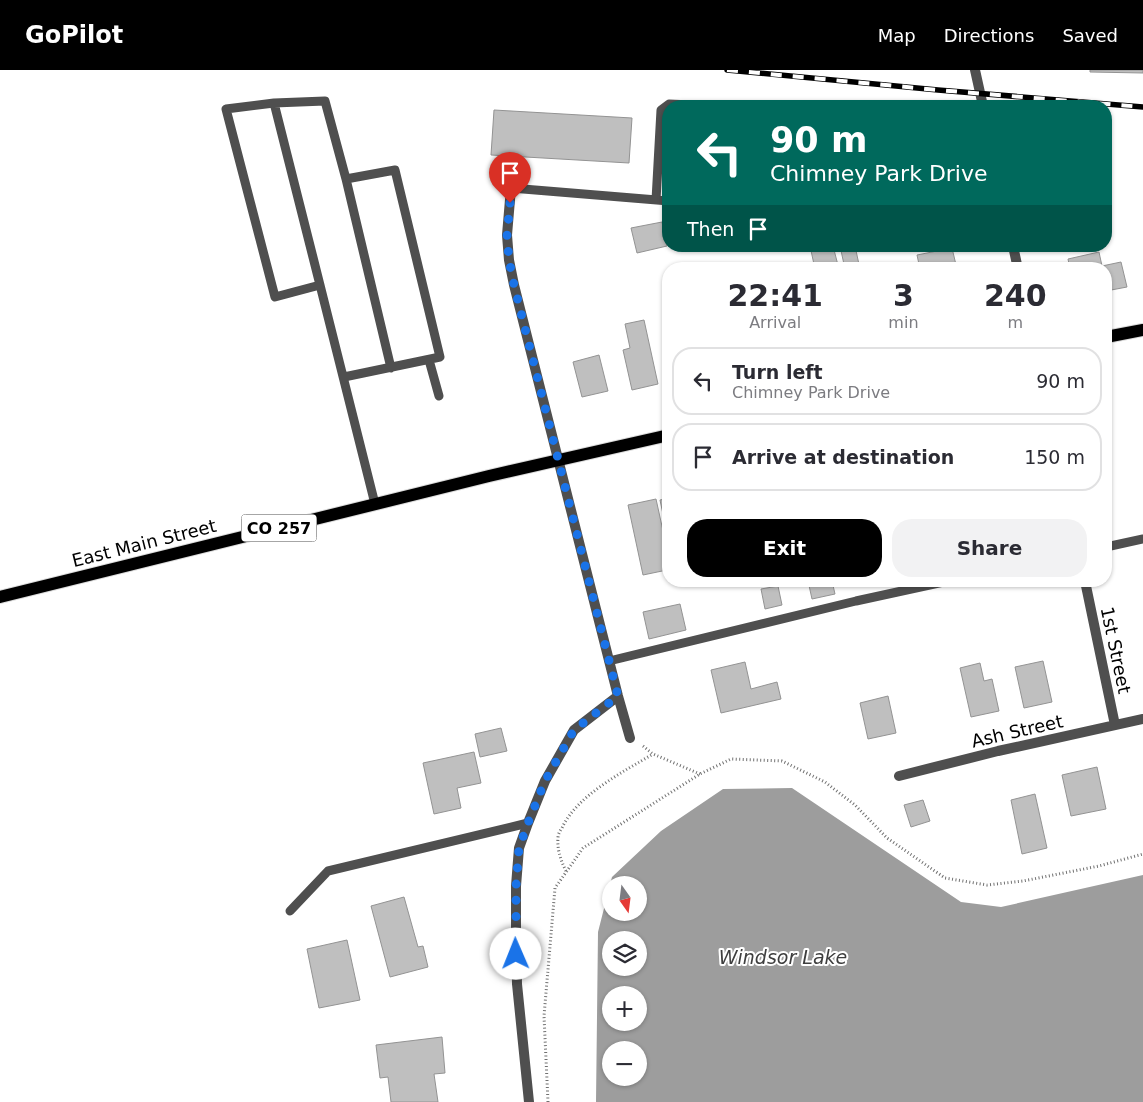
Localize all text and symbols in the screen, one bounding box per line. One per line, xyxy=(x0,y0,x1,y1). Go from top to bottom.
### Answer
text: GoPilot xyxy=(25,21,123,49)
text: Map xyxy=(878,25,916,46)
text: Directions xyxy=(944,25,1034,46)
text: Saved xyxy=(1062,25,1118,46)
icon: left xyxy=(687,120,752,185)
text: 90 m xyxy=(770,120,867,160)
pin xyxy=(489,152,531,203)
icon: arrive xyxy=(496,159,524,187)
text: Chimney Park Drive xyxy=(770,161,988,186)
icon: arrive xyxy=(744,215,772,243)
text: Then xyxy=(687,218,734,240)
text: 22:41 xyxy=(727,278,823,313)
text: 3 xyxy=(893,278,914,313)
text: 240 xyxy=(984,278,1047,313)
text: Arrival xyxy=(749,313,801,332)
text: min xyxy=(888,313,919,332)
text: m xyxy=(1007,313,1023,332)
text: Turn left xyxy=(732,361,823,383)
icon: left xyxy=(689,367,717,395)
text: 90 m xyxy=(1036,370,1085,392)
text: Chimney Park Drive xyxy=(732,383,890,402)
icon: arrive xyxy=(689,443,717,471)
text: Arrive at destination xyxy=(732,446,954,468)
text: 150 m xyxy=(1024,446,1085,468)
road number: CO 257 xyxy=(242,514,316,542)
street label: East Main Street xyxy=(70,515,218,571)
button: Exit xyxy=(687,519,882,577)
button: Share xyxy=(892,519,1087,577)
street label: 1st Street xyxy=(1097,605,1135,695)
street label: Ash Street xyxy=(969,710,1065,752)
north arrow xyxy=(602,876,648,921)
map controls xyxy=(602,876,647,1086)
position arrow xyxy=(489,927,541,979)
button: layers xyxy=(602,931,647,976)
water label: Windsor Lake xyxy=(719,946,847,968)
button: + xyxy=(602,986,647,1031)
button: − xyxy=(602,1041,647,1086)

